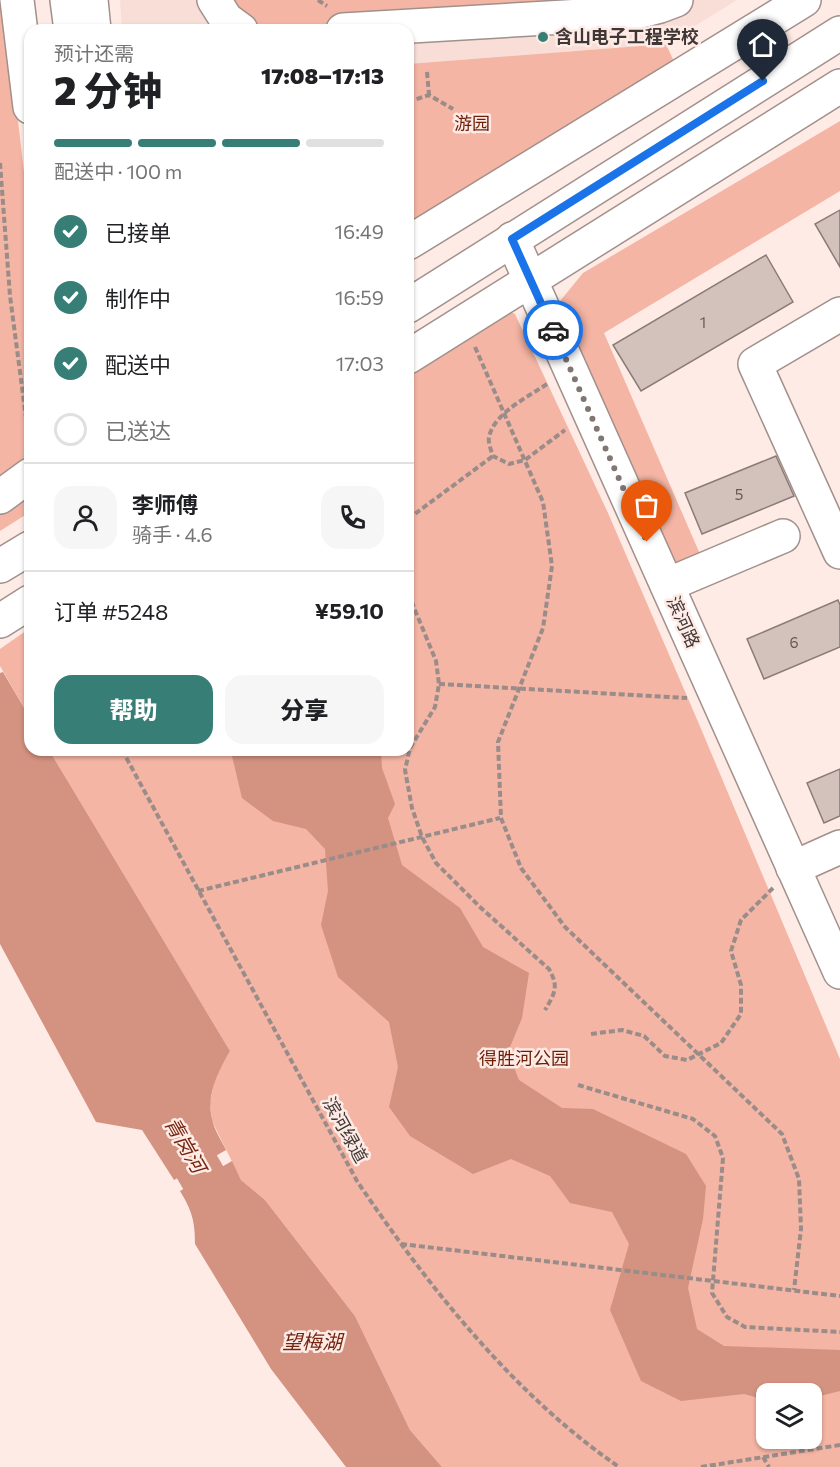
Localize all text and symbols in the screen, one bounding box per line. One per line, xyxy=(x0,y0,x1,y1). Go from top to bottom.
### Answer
pin xyxy=(737,19,788,81)
place label: 含山电子工程学校 xyxy=(555,25,699,47)
icon: home xyxy=(746,28,779,61)
marker: 含山电子工程学校 xyxy=(536,30,550,44)
text: 预计还需 xyxy=(54,41,134,65)
text: 17:08–17:13 xyxy=(261,62,384,89)
text: 2 分钟 xyxy=(54,65,162,113)
park label: 游园 xyxy=(454,112,490,134)
text: 配送中 · 100 m xyxy=(54,159,182,183)
icon: check xyxy=(54,215,87,248)
text: 已接单 xyxy=(105,219,171,246)
text: 16:49 xyxy=(334,219,384,243)
icon: check xyxy=(54,281,87,314)
text: 制作中 xyxy=(105,285,171,312)
text: 16:59 xyxy=(335,285,384,309)
courier xyxy=(523,300,583,360)
house number: 1 xyxy=(700,313,706,331)
icon: car xyxy=(537,314,570,347)
icon: check xyxy=(54,347,87,380)
text: 配送中 xyxy=(105,351,171,378)
text: 17:03 xyxy=(336,351,384,375)
text: 已送达 xyxy=(105,417,171,444)
pin xyxy=(621,480,672,542)
house number: 5 xyxy=(735,485,743,503)
button: person xyxy=(54,486,117,549)
button: phone xyxy=(321,486,384,549)
icon: bag xyxy=(630,489,663,522)
text: 李师傅 xyxy=(132,491,198,518)
text: 骑手 · 4.6 xyxy=(132,522,213,546)
street label: 滨河路 xyxy=(663,592,705,651)
text: ¥59.10 xyxy=(315,597,384,624)
text: 订单 #5248 xyxy=(54,598,168,625)
house number: 6 xyxy=(789,633,799,651)
button: 帮助 xyxy=(54,675,213,744)
button: 分享 xyxy=(225,675,384,744)
park label: 得胜河公园 xyxy=(479,1047,569,1069)
street label: 滨河绿道 xyxy=(319,1093,373,1166)
water label: 青岗河 xyxy=(160,1113,213,1180)
water label: 望梅湖 xyxy=(282,1329,345,1353)
map controls xyxy=(756,1383,822,1449)
button: layers xyxy=(756,1383,822,1449)

